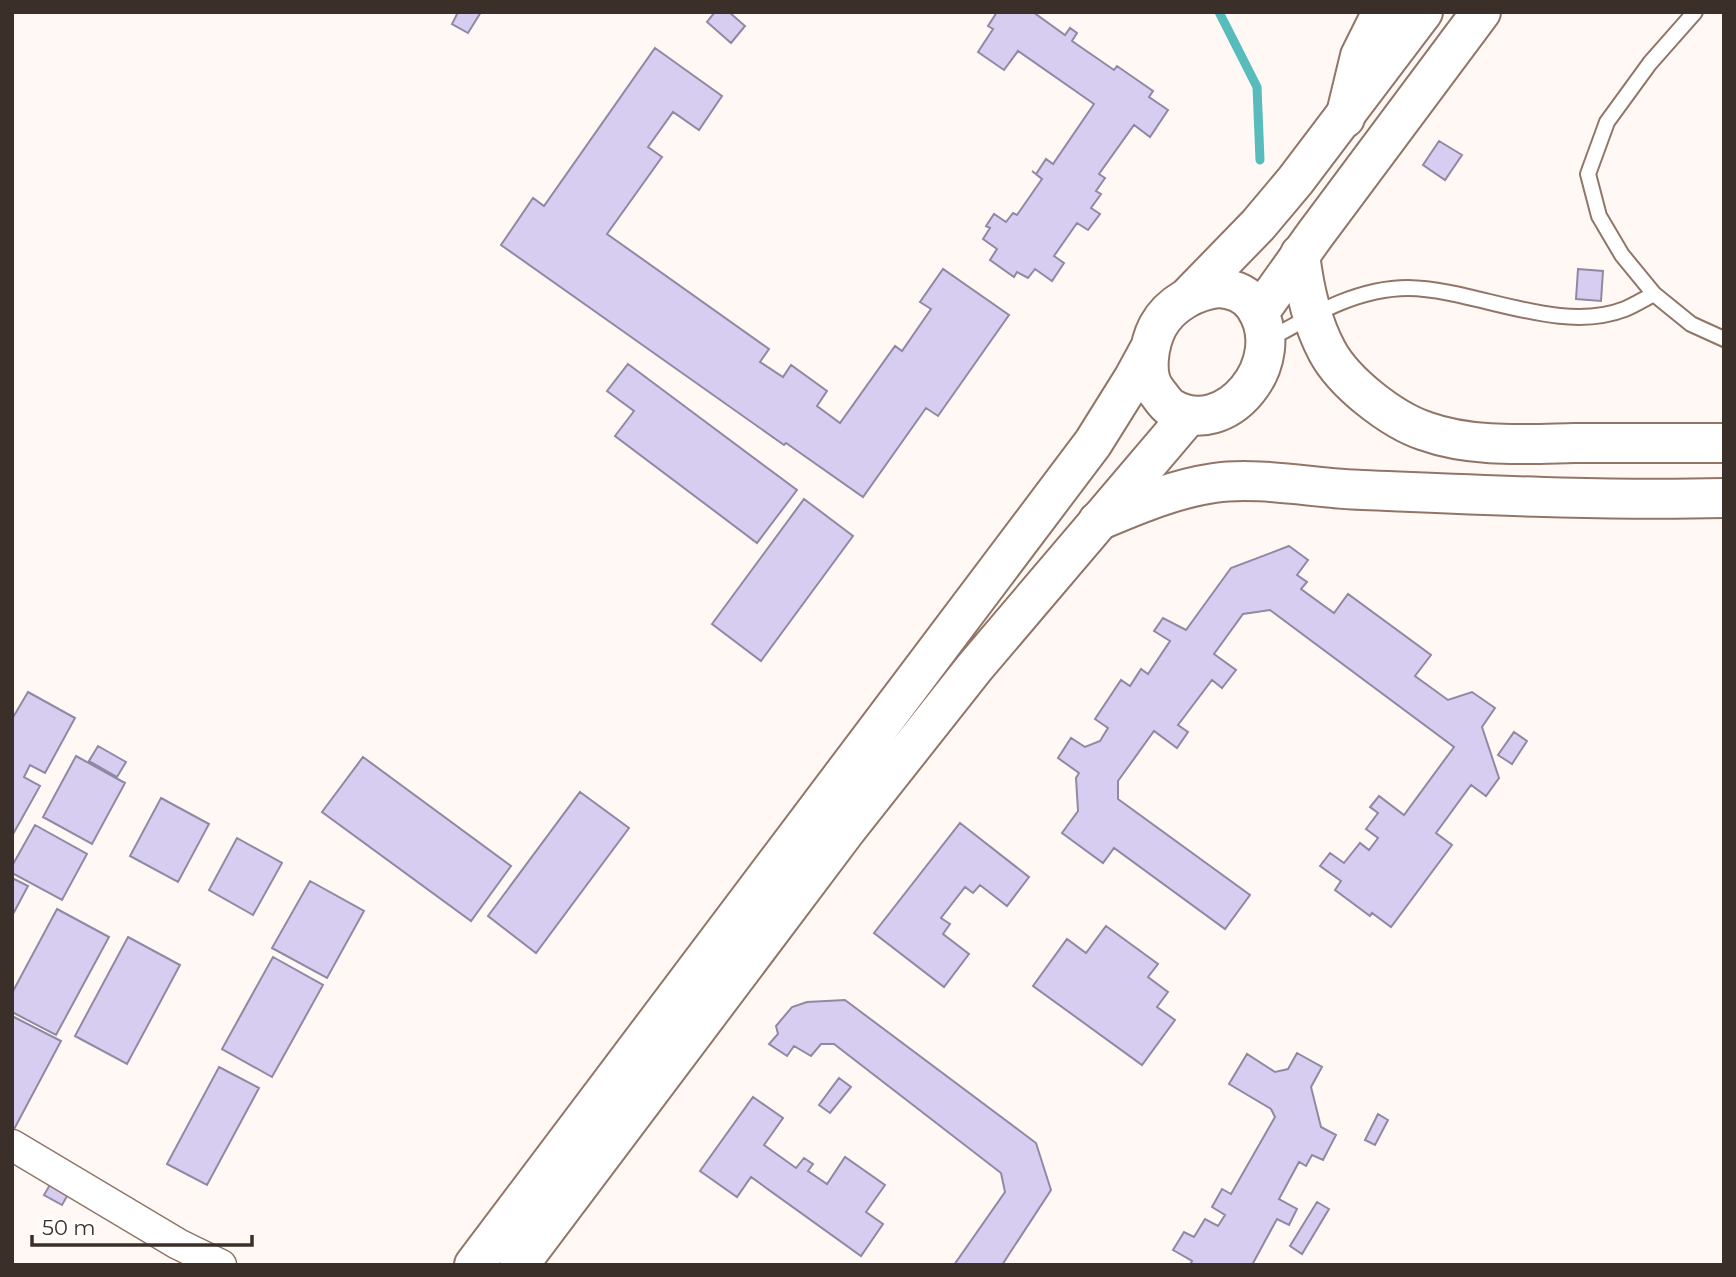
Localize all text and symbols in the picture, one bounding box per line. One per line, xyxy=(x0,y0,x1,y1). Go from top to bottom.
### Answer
scale bar xyxy=(32,1204,252,1248)
text: 50 m xyxy=(42,1215,96,1240)

